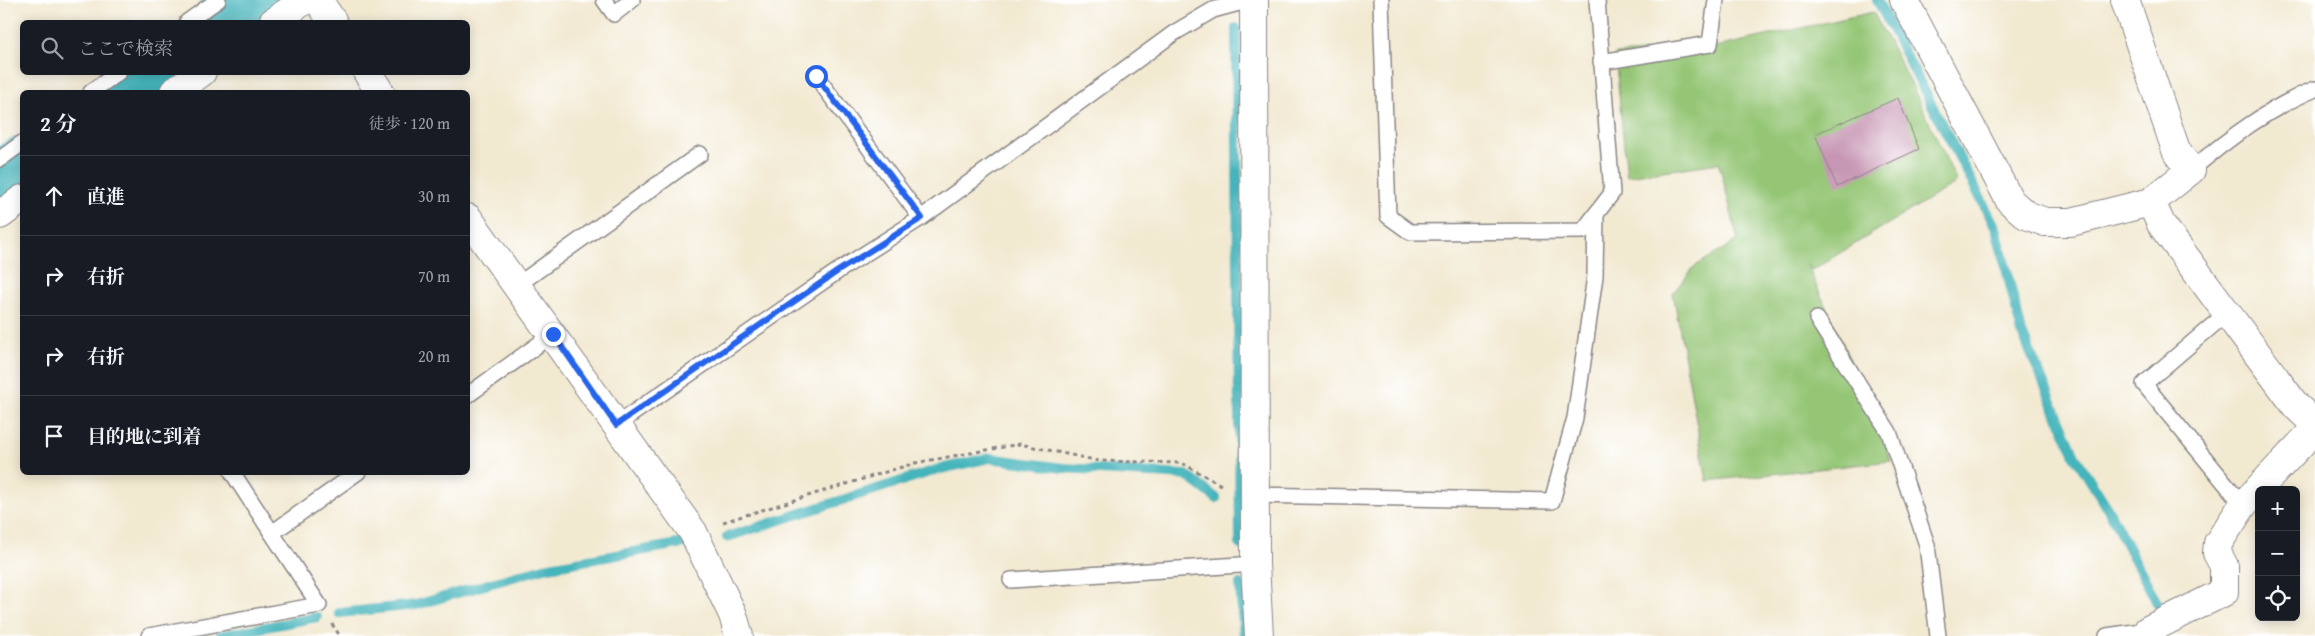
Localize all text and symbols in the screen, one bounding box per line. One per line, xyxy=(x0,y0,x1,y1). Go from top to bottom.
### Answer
search box xyxy=(20,20,470,75)
icon: search xyxy=(38,34,66,62)
text: ここで検索 xyxy=(78,34,173,62)
route start xyxy=(805,65,828,88)
text: 2 分 xyxy=(40,108,77,139)
text: 徒歩 · 120 m xyxy=(369,111,450,135)
icon: ahead xyxy=(40,182,68,210)
text: 直進 xyxy=(87,182,125,210)
text: 30 m xyxy=(418,184,450,208)
icon: right xyxy=(40,262,68,290)
text: 右折 xyxy=(87,262,125,290)
text: 70 m xyxy=(418,264,450,288)
route end xyxy=(542,323,565,346)
icon: right xyxy=(40,342,68,370)
text: 右折 xyxy=(87,342,125,370)
text: 20 m xyxy=(418,344,450,368)
icon: arrive xyxy=(40,422,68,450)
text: 目的地に到着 xyxy=(87,422,201,450)
map controls xyxy=(2255,486,2300,621)
button: + xyxy=(2255,486,2300,531)
button: − xyxy=(2255,531,2300,576)
button: locate xyxy=(2255,576,2300,621)

